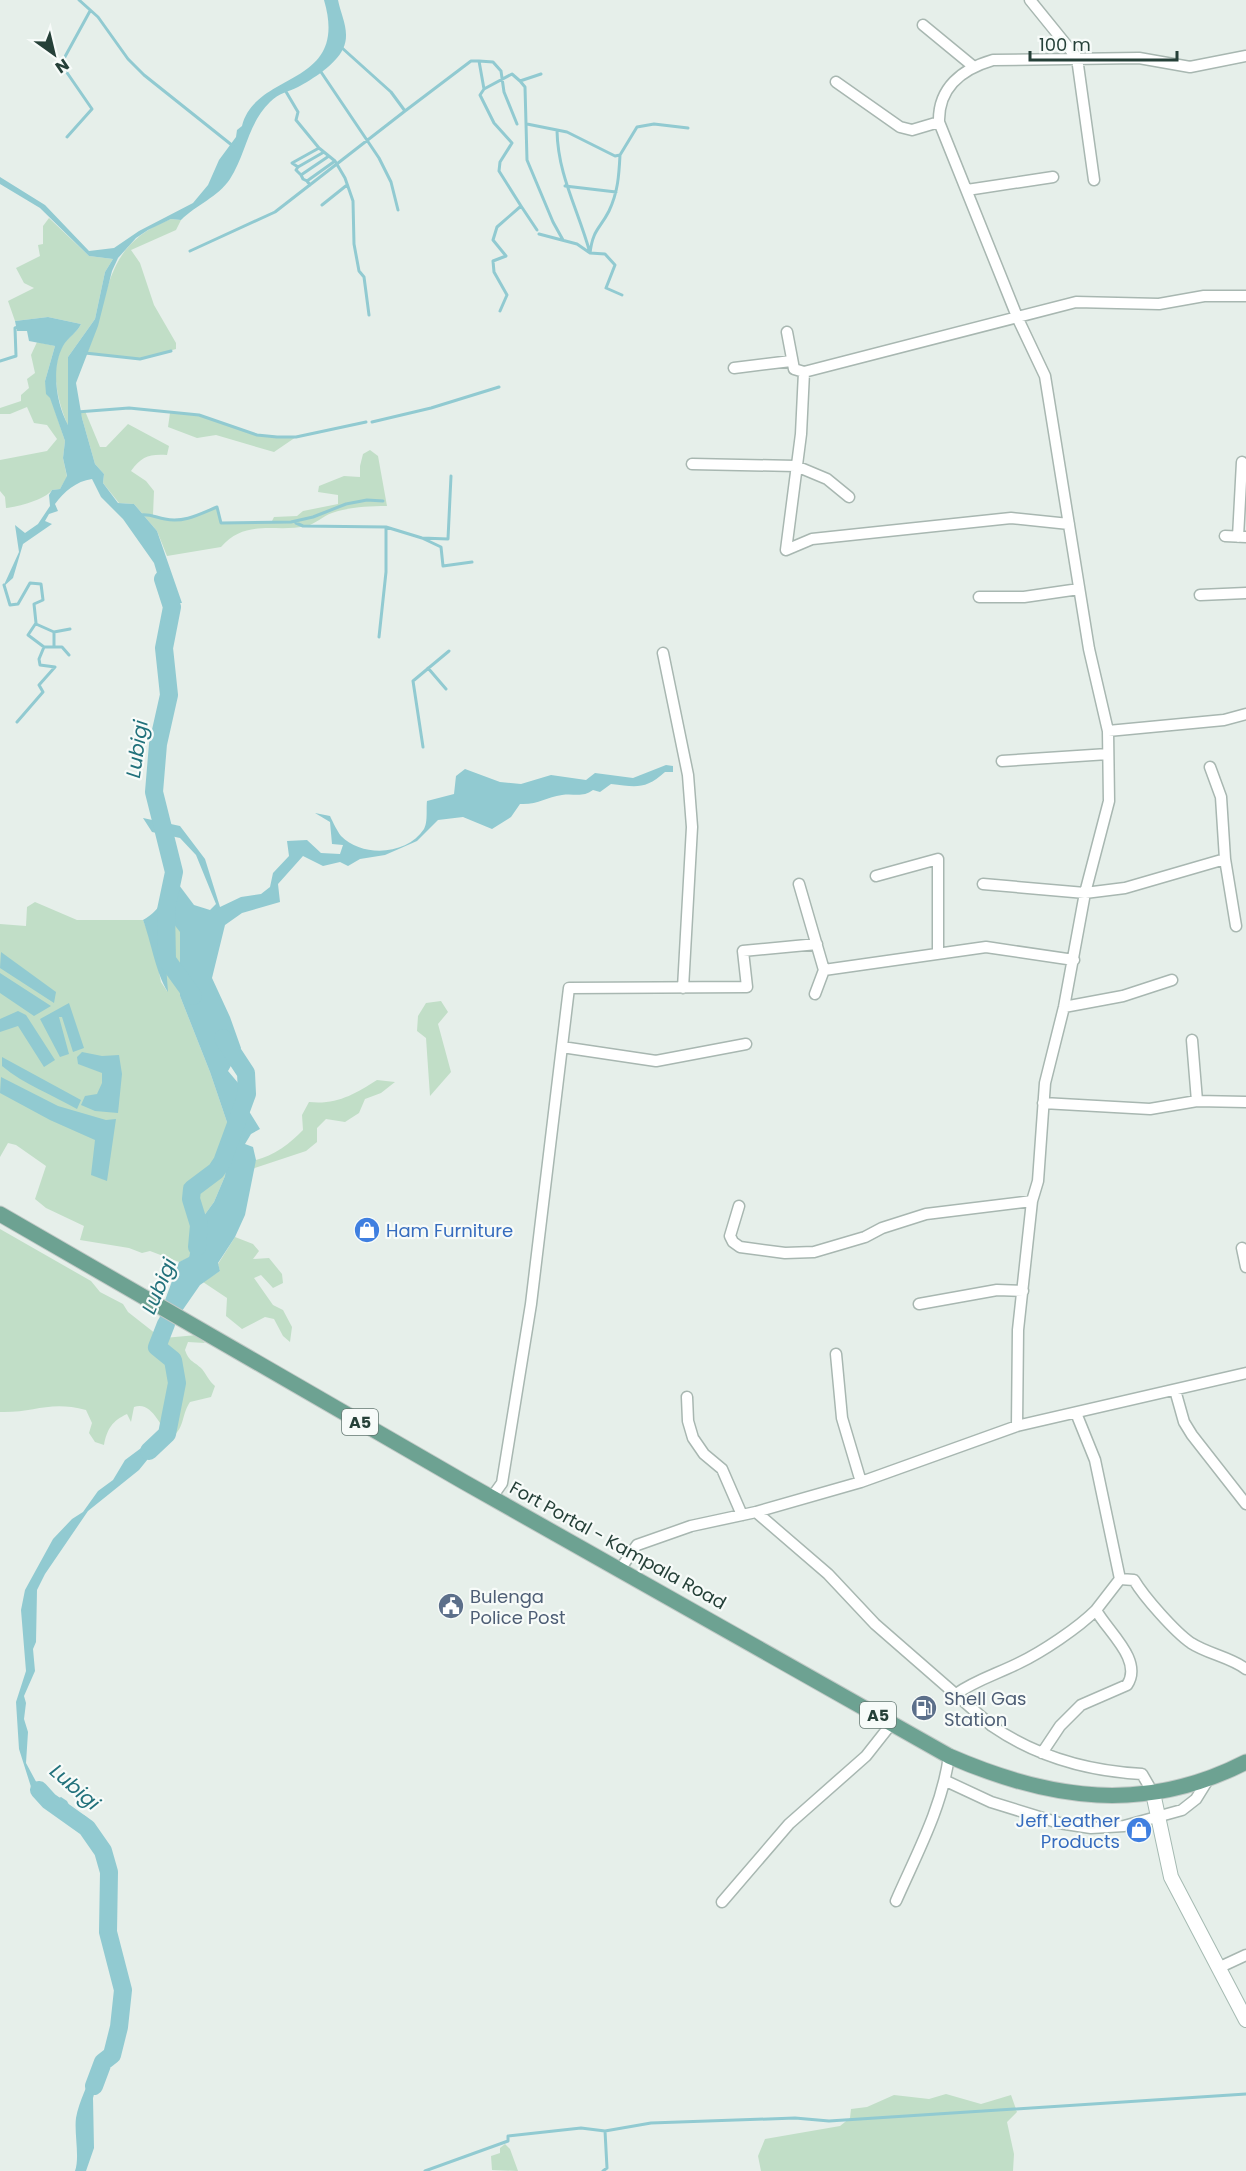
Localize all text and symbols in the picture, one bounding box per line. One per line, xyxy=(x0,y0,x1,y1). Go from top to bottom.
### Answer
north arrow xyxy=(24,24,84,84)
scale bar xyxy=(1030,24,1177,62)
text: 100 m xyxy=(1039,32,1091,57)
text: N xyxy=(51,53,74,79)
water label: Lubigi xyxy=(119,717,155,780)
shop icon: Ham Furniture xyxy=(352,1215,382,1245)
place label: Ham Furniture xyxy=(386,1218,513,1243)
water label: Lubigi xyxy=(135,1253,184,1318)
road number: A5 xyxy=(342,1409,378,1435)
street label: Fort Portal - Kampala Road xyxy=(505,1475,731,1615)
place label: Bulenga Police Post xyxy=(470,1584,566,1630)
public building icon: Bulenga Police Post xyxy=(436,1591,466,1621)
place label: Shell Gas Station xyxy=(944,1686,1026,1732)
fuel station icon: Shell Gas Station xyxy=(909,1693,939,1723)
road number: A5 xyxy=(860,1702,896,1728)
water label: Lubigi xyxy=(44,1757,107,1817)
place label: Jeff Leather Products xyxy=(1016,1808,1120,1854)
shop icon: Jeff Leather Products xyxy=(1124,1815,1154,1845)

